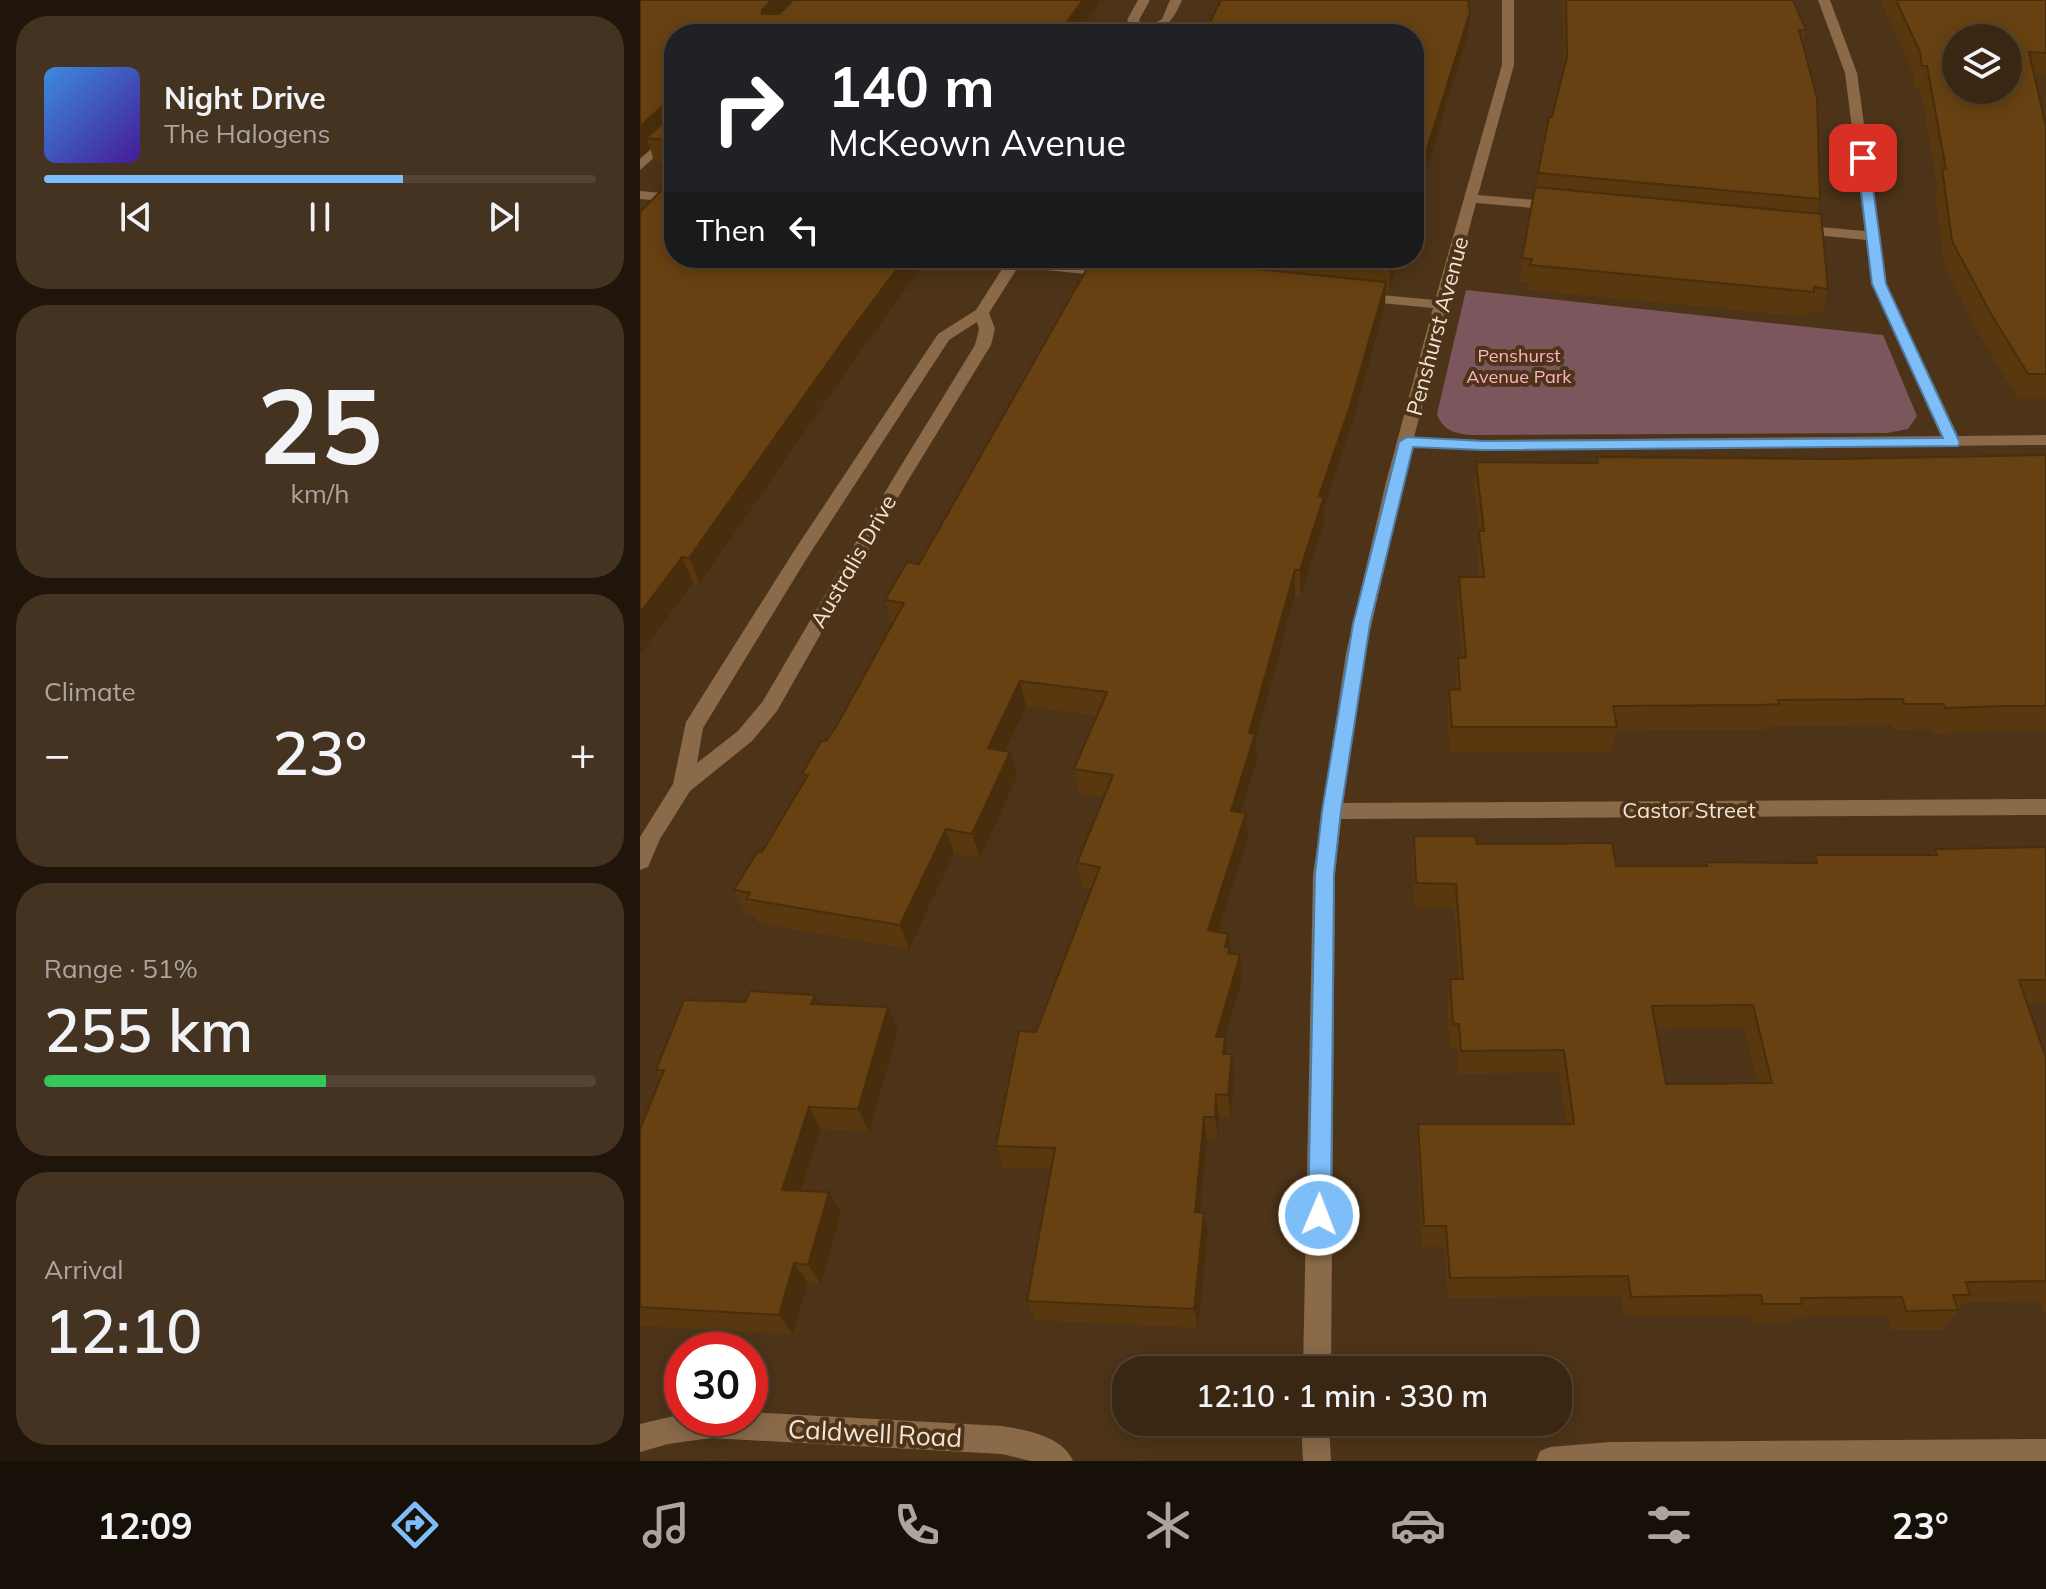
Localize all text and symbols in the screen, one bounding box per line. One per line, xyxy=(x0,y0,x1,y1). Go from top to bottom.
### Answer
map controls xyxy=(1942,24,2022,104)
button: layers xyxy=(1942,24,2022,104)
text: 140 m xyxy=(828,51,995,121)
icon: right xyxy=(696,56,800,160)
text: Night Drive xyxy=(164,79,326,117)
text: The Halogens xyxy=(164,117,330,150)
text: McKeown Avenue xyxy=(828,120,1126,165)
pin xyxy=(1829,124,1897,192)
icon: arrive xyxy=(1841,136,1885,180)
icon: previous xyxy=(114,195,158,239)
icon: pause xyxy=(298,195,342,239)
icon: next xyxy=(482,195,526,239)
icon: left xyxy=(782,208,826,252)
text: Then xyxy=(696,211,766,249)
street label: Penshurst Avenue xyxy=(1400,234,1474,418)
park label: Penshurst Avenue Park xyxy=(1466,344,1572,388)
text: 25 xyxy=(258,359,382,490)
text: km/h xyxy=(291,477,349,510)
street label: Australis Drive xyxy=(804,490,902,632)
text: Climate xyxy=(44,675,136,708)
text: 23° xyxy=(273,715,367,790)
text: − xyxy=(44,726,70,781)
text: + xyxy=(570,726,596,781)
street label: Castor Street xyxy=(1622,796,1756,824)
text: Range · 51% xyxy=(44,952,198,985)
text: 255 km xyxy=(44,992,253,1067)
position arrow xyxy=(1277,1173,1361,1257)
text: Arrival xyxy=(44,1253,124,1286)
text: 12:10 xyxy=(44,1293,202,1368)
speed limit sign: 30 xyxy=(664,1332,768,1436)
text: 12:10 · 1 min · 330 m xyxy=(1196,1377,1488,1415)
street label: Caldwell Road xyxy=(787,1412,963,1454)
icon: directions xyxy=(387,1497,443,1553)
icon: music xyxy=(638,1497,694,1553)
icon: phone xyxy=(889,1497,945,1553)
icon: climate xyxy=(1140,1497,1196,1553)
icon: car xyxy=(1390,1497,1446,1553)
icon: filters xyxy=(1641,1497,1697,1553)
text: 12:09 xyxy=(97,1503,193,1548)
text: 23° xyxy=(1892,1503,1949,1548)

